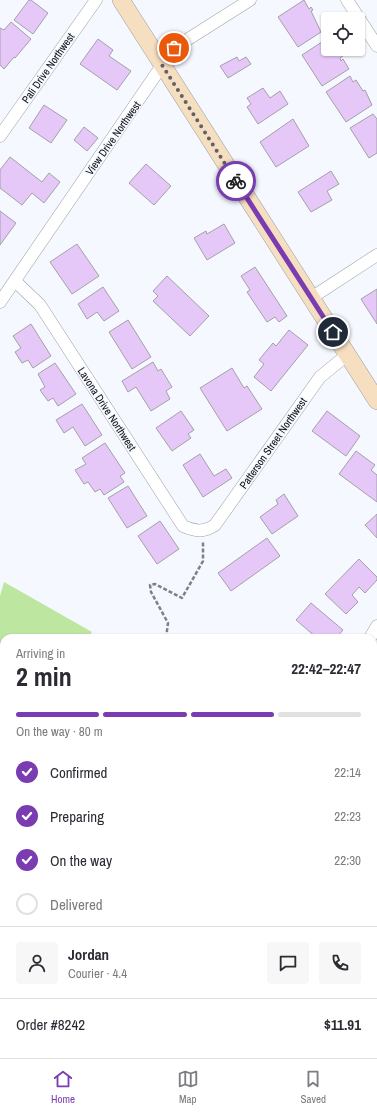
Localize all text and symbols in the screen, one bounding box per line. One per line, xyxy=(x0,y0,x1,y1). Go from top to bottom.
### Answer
map controls xyxy=(321,12,365,56)
button: locate xyxy=(321,12,365,56)
street label: Pali Drive Northwest xyxy=(19,30,78,106)
pin xyxy=(157,31,191,65)
icon: bag xyxy=(163,37,185,59)
street label: View Drive Northwest xyxy=(82,98,144,178)
courier xyxy=(216,161,256,201)
icon: bike xyxy=(225,170,247,192)
pin xyxy=(316,315,350,349)
icon: home xyxy=(322,321,344,343)
street label: Lavona Drive Northwest xyxy=(75,365,139,454)
street label: Patterson Street Northwest xyxy=(236,394,310,491)
text: Arriving in xyxy=(16,645,65,662)
text: 22:42–22:47 xyxy=(291,658,361,679)
text: 2 min xyxy=(16,659,72,694)
text: On the way · 80 m xyxy=(16,723,103,740)
icon: check xyxy=(16,761,38,783)
text: Confirmed xyxy=(50,762,107,783)
text: 22:14 xyxy=(334,764,361,781)
icon: check xyxy=(16,805,38,827)
text: Preparing xyxy=(50,806,104,827)
text: 22:23 xyxy=(334,808,361,825)
icon: check xyxy=(16,849,38,871)
text: On the way xyxy=(50,850,112,871)
text: 22:30 xyxy=(334,852,361,869)
text: Delivered xyxy=(50,894,103,915)
button: person xyxy=(16,942,58,984)
button: chat xyxy=(267,942,309,984)
button: phone xyxy=(319,942,361,984)
text: Jordan xyxy=(68,944,109,965)
text: Courier · 4.4 xyxy=(68,965,127,982)
text: Order #8242 xyxy=(16,1014,85,1035)
text: $11.91 xyxy=(324,1014,361,1035)
tab: Home xyxy=(51,1068,75,1106)
tab: Map xyxy=(177,1068,199,1106)
tab: Saved xyxy=(301,1068,326,1106)

